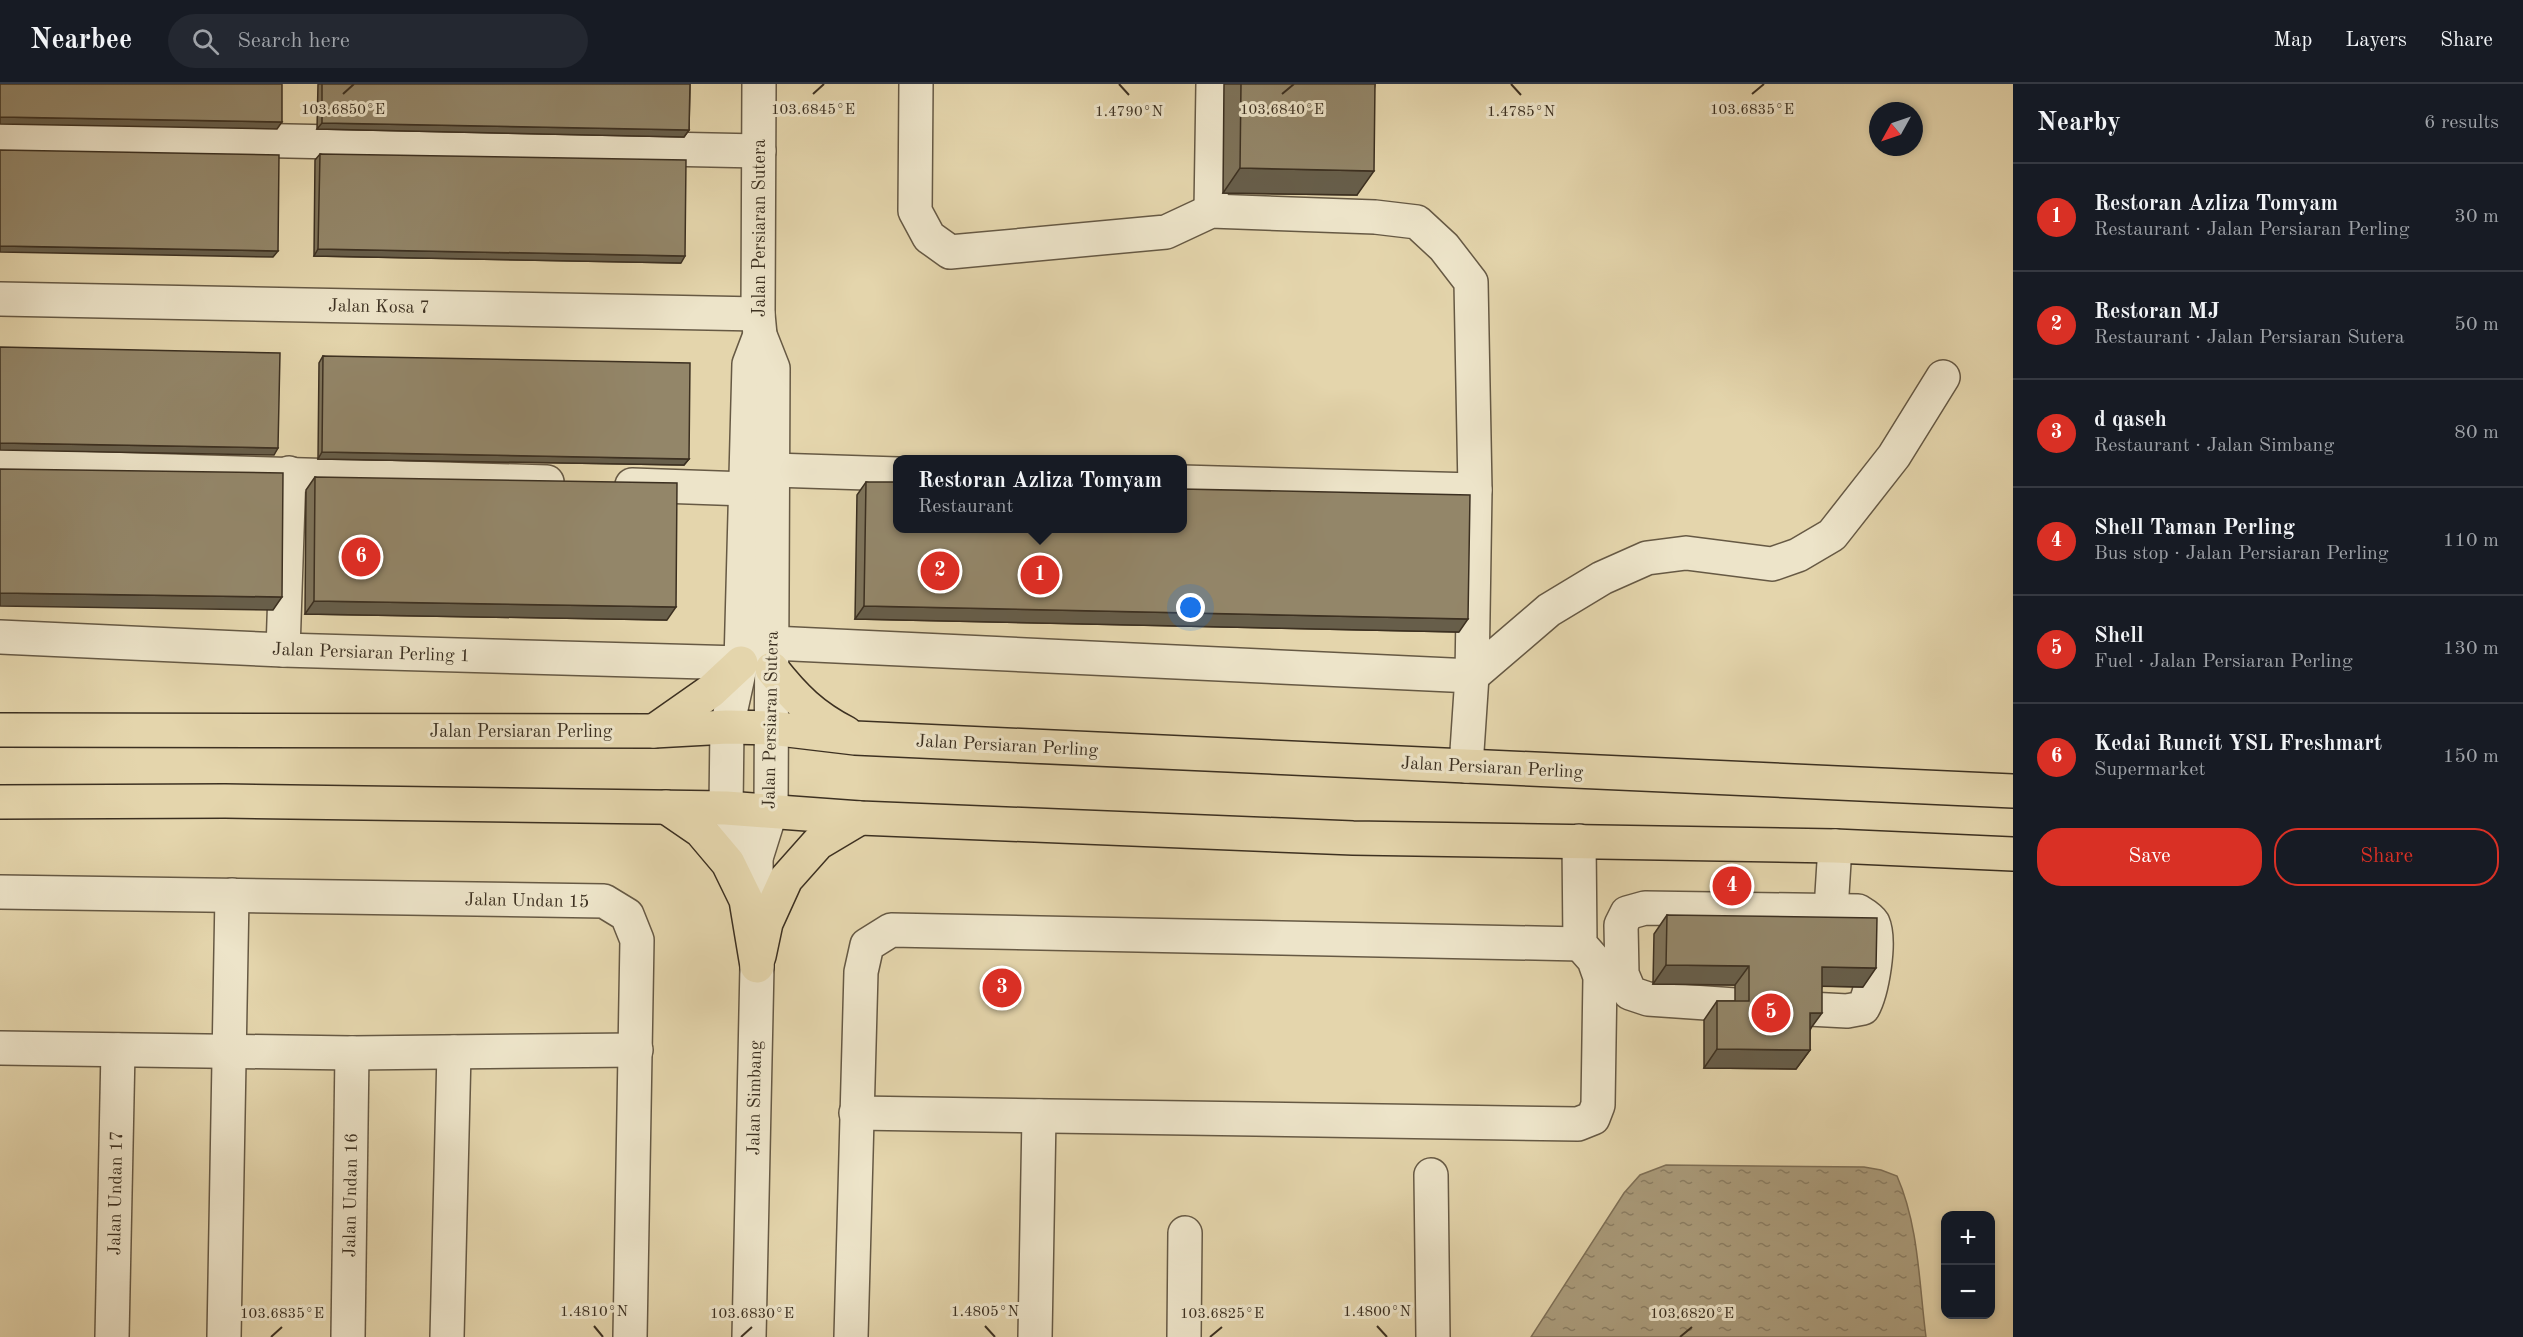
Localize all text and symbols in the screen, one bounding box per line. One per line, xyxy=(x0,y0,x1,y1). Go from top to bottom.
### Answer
search box xyxy=(168,14,588,68)
icon: search xyxy=(189,25,222,58)
text: Nearbee xyxy=(30,27,132,55)
text: Search here xyxy=(237,30,350,52)
text: Map xyxy=(2273,30,2312,51)
text: Layers xyxy=(2345,30,2407,51)
text: Share xyxy=(2440,30,2493,51)
north arrow xyxy=(1869,102,1923,156)
text: 103.6850°E xyxy=(301,103,385,118)
text: 103.6845°E xyxy=(771,103,855,118)
text: 103.6840°E xyxy=(1240,103,1324,118)
text: 103.6835°E xyxy=(1710,103,1794,118)
text: 1.4790°N xyxy=(1095,105,1163,120)
text: 1.4785°N xyxy=(1487,105,1555,120)
text: Nearby xyxy=(2037,110,2121,136)
text: 6 results xyxy=(2424,113,2499,133)
street label: Jalan Persiaran Sutera xyxy=(751,139,769,317)
text: Restoran Azliza Tomyam xyxy=(2094,193,2338,215)
text: 1 xyxy=(2051,207,2062,227)
text: 30 m xyxy=(2454,207,2499,227)
text: Restaurant · Jalan Persiaran Perling xyxy=(2094,220,2410,240)
street label: Jalan Kosa 7 xyxy=(328,297,430,317)
text: Restoran MJ xyxy=(2094,301,2220,323)
text: 2 xyxy=(2051,315,2062,335)
text: 50 m xyxy=(2454,315,2499,335)
text: Restaurant · Jalan Persiaran Sutera xyxy=(2094,328,2405,348)
text: d qaseh xyxy=(2094,409,2167,431)
text: 3 xyxy=(2051,423,2062,443)
text: 80 m xyxy=(2454,423,2499,443)
text: Restaurant · Jalan Simbang xyxy=(2094,436,2334,456)
popup xyxy=(893,455,1187,533)
text: Restoran Azliza Tomyam xyxy=(918,470,1162,492)
text: Restaurant xyxy=(918,497,1014,517)
text: Shell Taman Perling xyxy=(2094,517,2295,539)
text: 4 xyxy=(2051,531,2062,551)
text: 110 m xyxy=(2443,531,2499,551)
pin: 6 xyxy=(342,534,380,580)
text: Bus stop · Jalan Persiaran Perling xyxy=(2094,544,2389,564)
pin: 2 xyxy=(920,548,960,594)
pin: 1 xyxy=(1020,552,1060,598)
your location xyxy=(1176,593,1205,622)
text: Shell xyxy=(2094,625,2144,647)
street label: Jalan Persiaran Sutera xyxy=(760,631,782,809)
text: 5 xyxy=(2051,639,2062,659)
text: 130 m xyxy=(2443,639,2499,659)
street label: Jalan Persiaran Perling 1 xyxy=(272,641,470,665)
text: Fuel · Jalan Persiaran Perling xyxy=(2094,652,2353,672)
street label: Jalan Persiaran Perling xyxy=(430,723,613,741)
street label: Jalan Persiaran Perling xyxy=(915,732,1099,760)
text: Kedai Runcit YSL Freshmart xyxy=(2094,733,2382,755)
text: 6 xyxy=(2051,747,2062,767)
text: 150 m xyxy=(2443,747,2499,767)
street label: Jalan Persiaran Perling xyxy=(1400,754,1584,782)
text: Supermarket xyxy=(2094,760,2205,780)
button: Save xyxy=(2037,828,2262,886)
button: Share xyxy=(2274,828,2499,886)
pin: 4 xyxy=(1712,864,1752,908)
street label: Jalan Undan 15 xyxy=(464,891,590,911)
pin: 3 xyxy=(982,966,1022,1010)
pin: 5 xyxy=(1752,990,1790,1036)
street label: Jalan Simbang xyxy=(745,1040,765,1156)
street label: Jalan Undan 17 xyxy=(106,1130,126,1256)
street label: Jalan Undan 16 xyxy=(341,1132,361,1258)
map controls xyxy=(1941,1211,1995,1319)
button: + xyxy=(1941,1211,1995,1265)
button: − xyxy=(1941,1265,1995,1319)
text: 1.4810°N xyxy=(560,1305,628,1320)
text: 1.4805°N xyxy=(951,1305,1019,1320)
text: 1.4800°N xyxy=(1343,1305,1411,1320)
text: 103.6835°E xyxy=(240,1307,324,1322)
text: 103.6830°E xyxy=(710,1307,794,1322)
text: 103.6825°E xyxy=(1180,1307,1264,1322)
text: 103.6820°E xyxy=(1650,1307,1734,1322)

